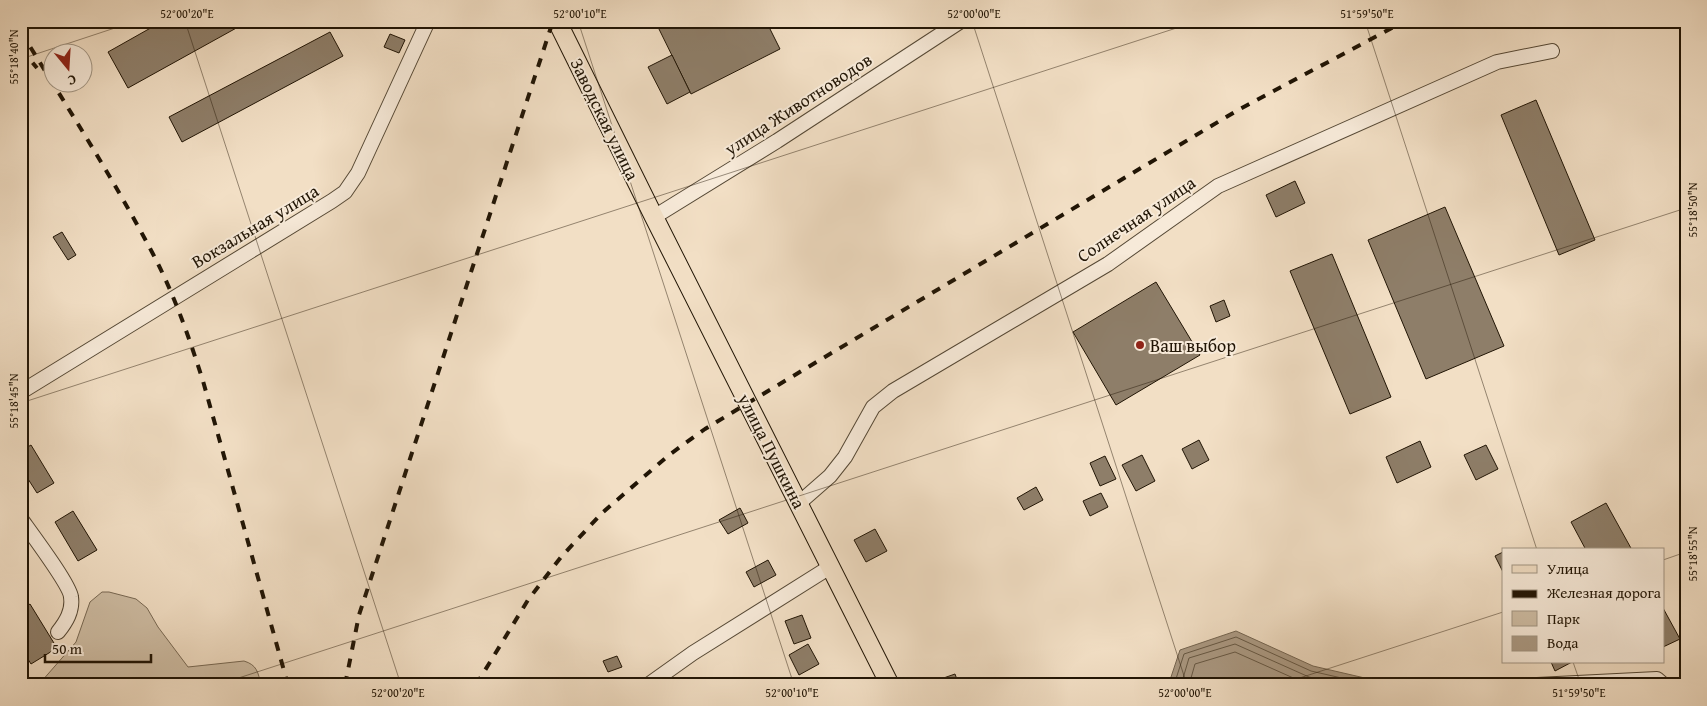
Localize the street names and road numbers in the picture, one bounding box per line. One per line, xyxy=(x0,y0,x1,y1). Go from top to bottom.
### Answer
street label: улица Животноводов xyxy=(718,46,877,162)
street label: Заводская улица xyxy=(564,53,647,185)
street label: Солнечная улица xyxy=(1071,169,1201,269)
street label: Вокзальная улица xyxy=(186,177,324,275)
street label: улица Пушкина xyxy=(731,388,813,514)

